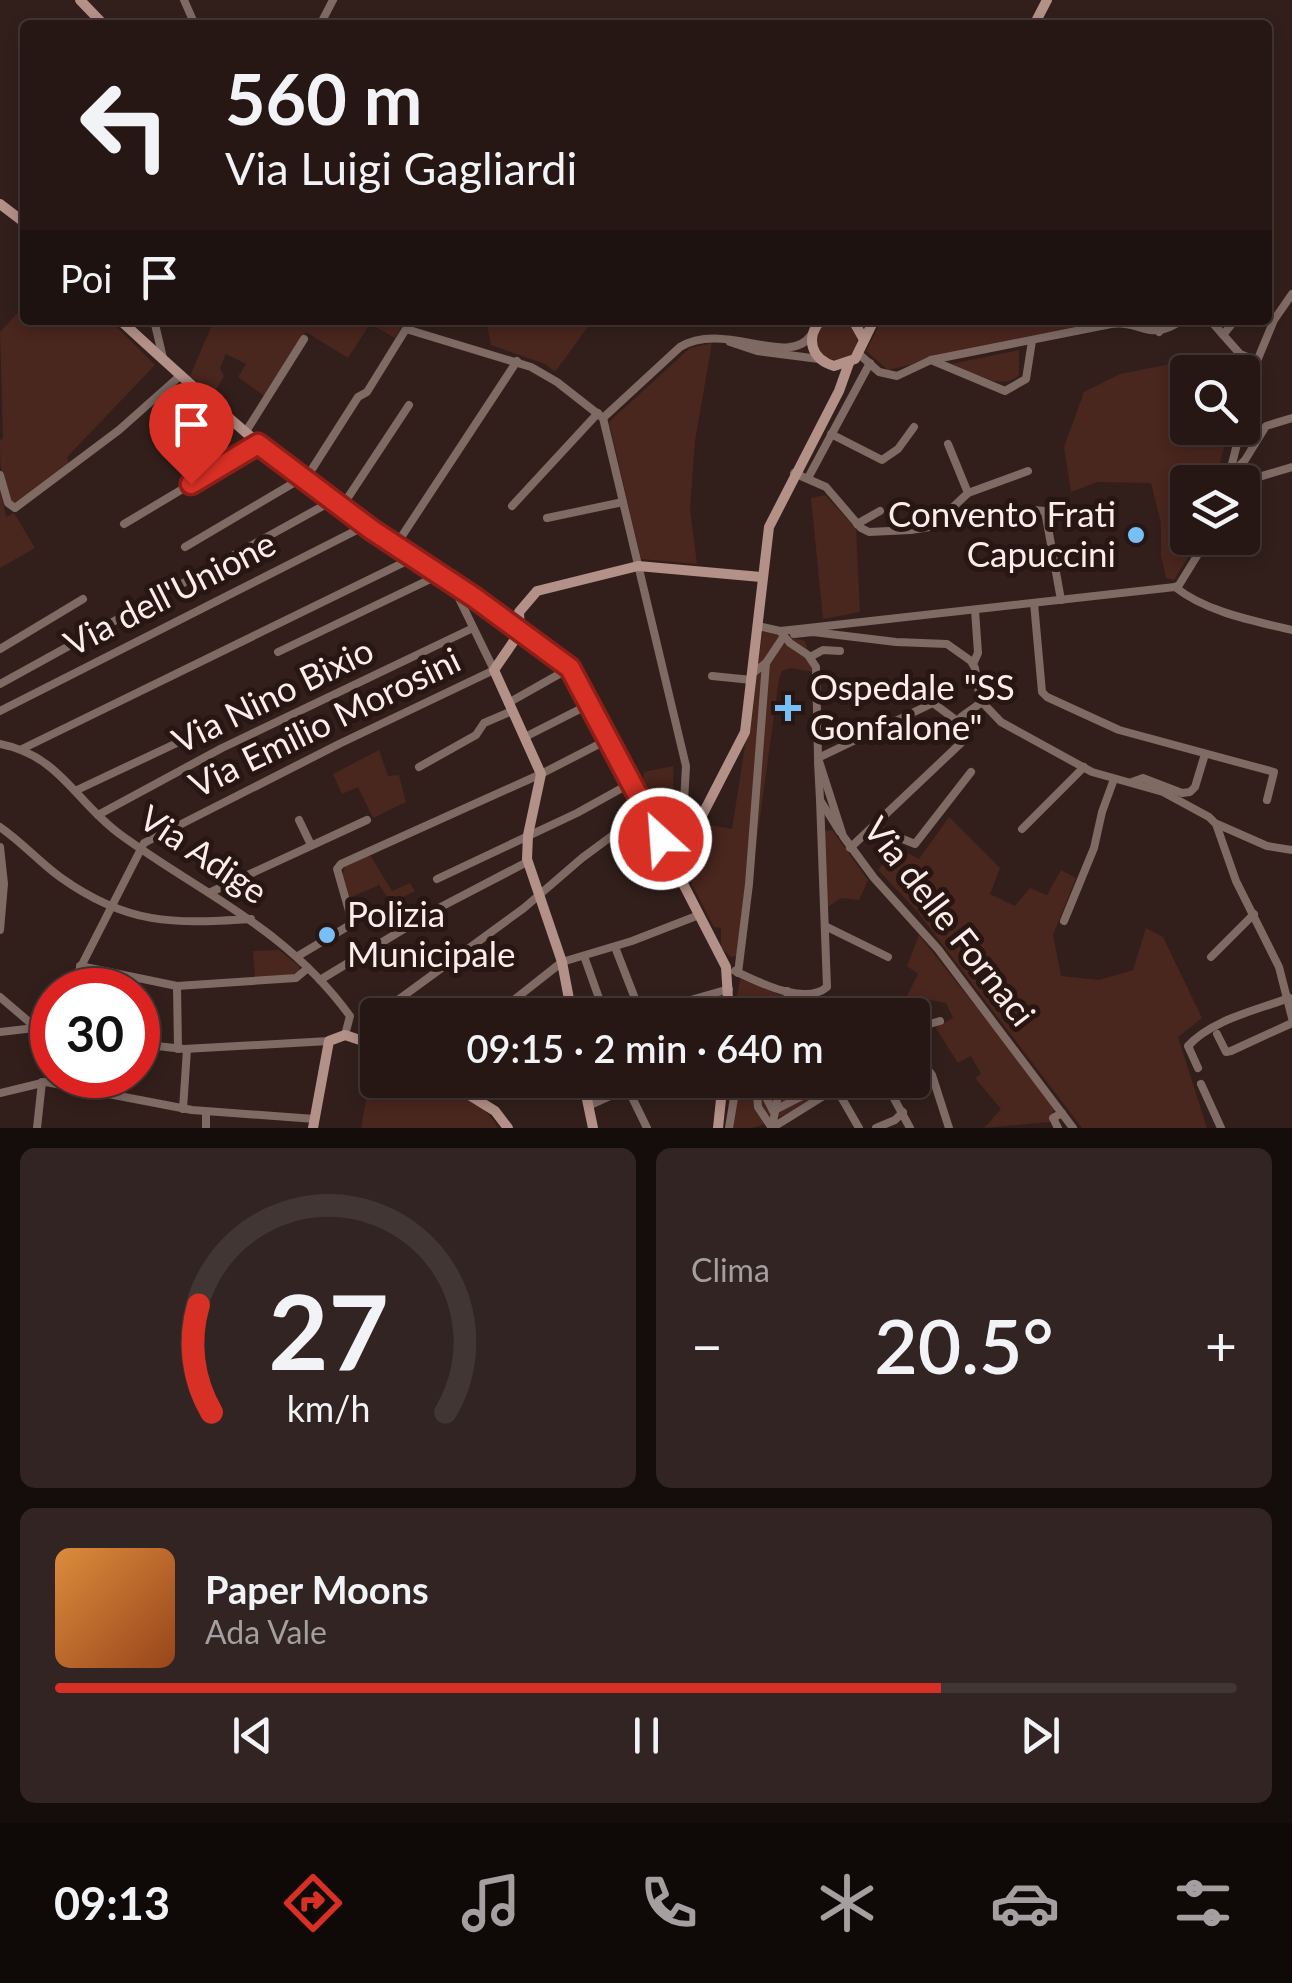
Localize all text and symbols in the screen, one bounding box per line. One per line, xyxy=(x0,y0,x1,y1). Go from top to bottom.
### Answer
text: 560 m xyxy=(225,56,422,140)
icon: left xyxy=(60,60,190,190)
text: Via Luigi Gagliardi xyxy=(225,141,577,195)
icon: arrive xyxy=(132,250,187,305)
text: Poi xyxy=(60,255,112,301)
map controls xyxy=(1170,355,1260,555)
button: search xyxy=(1170,355,1260,445)
pin xyxy=(149,382,234,485)
icon: arrive xyxy=(164,397,219,452)
button: layers xyxy=(1170,465,1260,555)
place label: Convento Frati Capuccini xyxy=(888,492,1116,574)
street label: Via dell'Unione xyxy=(57,521,282,663)
marker: Convento Frati Capuccini xyxy=(1125,524,1147,546)
street label: Via Nino Bixio xyxy=(165,628,379,761)
street label: Via Emilio Morosini xyxy=(182,637,466,805)
place label: Ospedale "SS Gonfalone" xyxy=(810,665,1015,747)
marker: Ospedale "SS Gonfalone" xyxy=(775,695,801,721)
position arrow xyxy=(609,787,713,891)
street label: Via Adige xyxy=(132,795,276,911)
street label: Via delle Fornaci xyxy=(856,808,1045,1034)
place label: Polizia Municipale xyxy=(347,892,516,974)
marker: Polizia Municipale xyxy=(316,924,338,946)
speed limit sign: 30 xyxy=(30,968,160,1098)
text: 09:15 · 2 min · 640 m xyxy=(467,1025,823,1071)
text: Clima xyxy=(691,1250,770,1289)
text: 27 xyxy=(268,1267,388,1392)
text: 20.5° xyxy=(874,1300,1054,1390)
text: − xyxy=(691,1312,723,1378)
text: + xyxy=(1205,1312,1237,1378)
text: km/h xyxy=(286,1387,370,1430)
text: Paper Moons xyxy=(205,1566,429,1612)
text: Ada Vale xyxy=(205,1612,327,1651)
icon: previous xyxy=(225,1708,280,1763)
icon: pause xyxy=(619,1708,674,1763)
icon: next xyxy=(1013,1708,1068,1763)
icon: directions xyxy=(278,1868,348,1938)
icon: music xyxy=(456,1868,526,1938)
icon: phone xyxy=(634,1868,704,1938)
icon: climate xyxy=(812,1868,882,1938)
icon: car xyxy=(990,1868,1060,1938)
icon: filters xyxy=(1168,1868,1238,1938)
text: 09:13 xyxy=(54,1876,170,1930)

